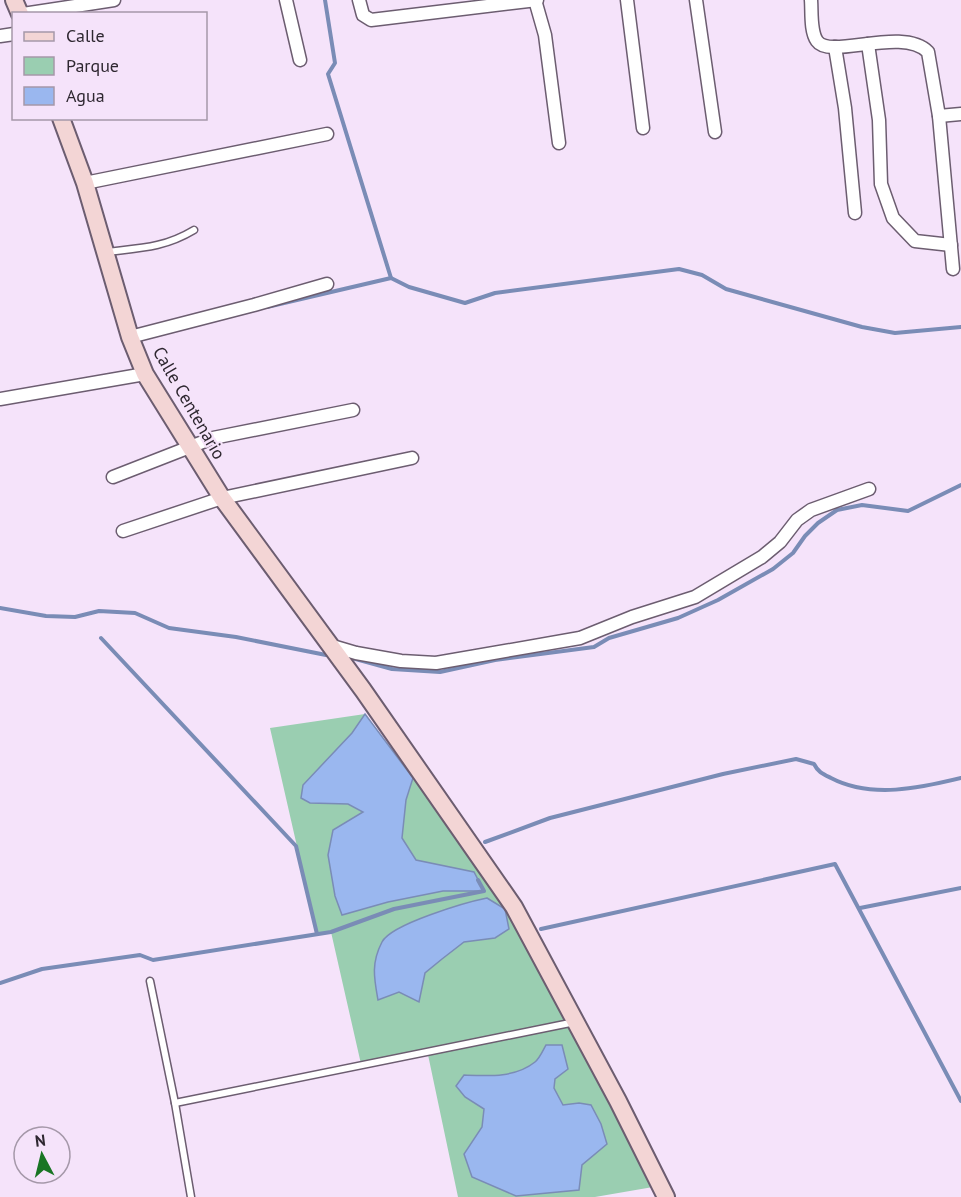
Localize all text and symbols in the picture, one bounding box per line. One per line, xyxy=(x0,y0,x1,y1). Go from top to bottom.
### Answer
legend xyxy=(12,12,207,120)
text: Calle xyxy=(66,24,105,47)
text: Parque xyxy=(66,54,119,77)
text: Agua xyxy=(66,84,105,107)
street label: Calle Centenario xyxy=(148,342,231,463)
north arrow xyxy=(12,1125,72,1185)
text: N xyxy=(34,1130,47,1151)

